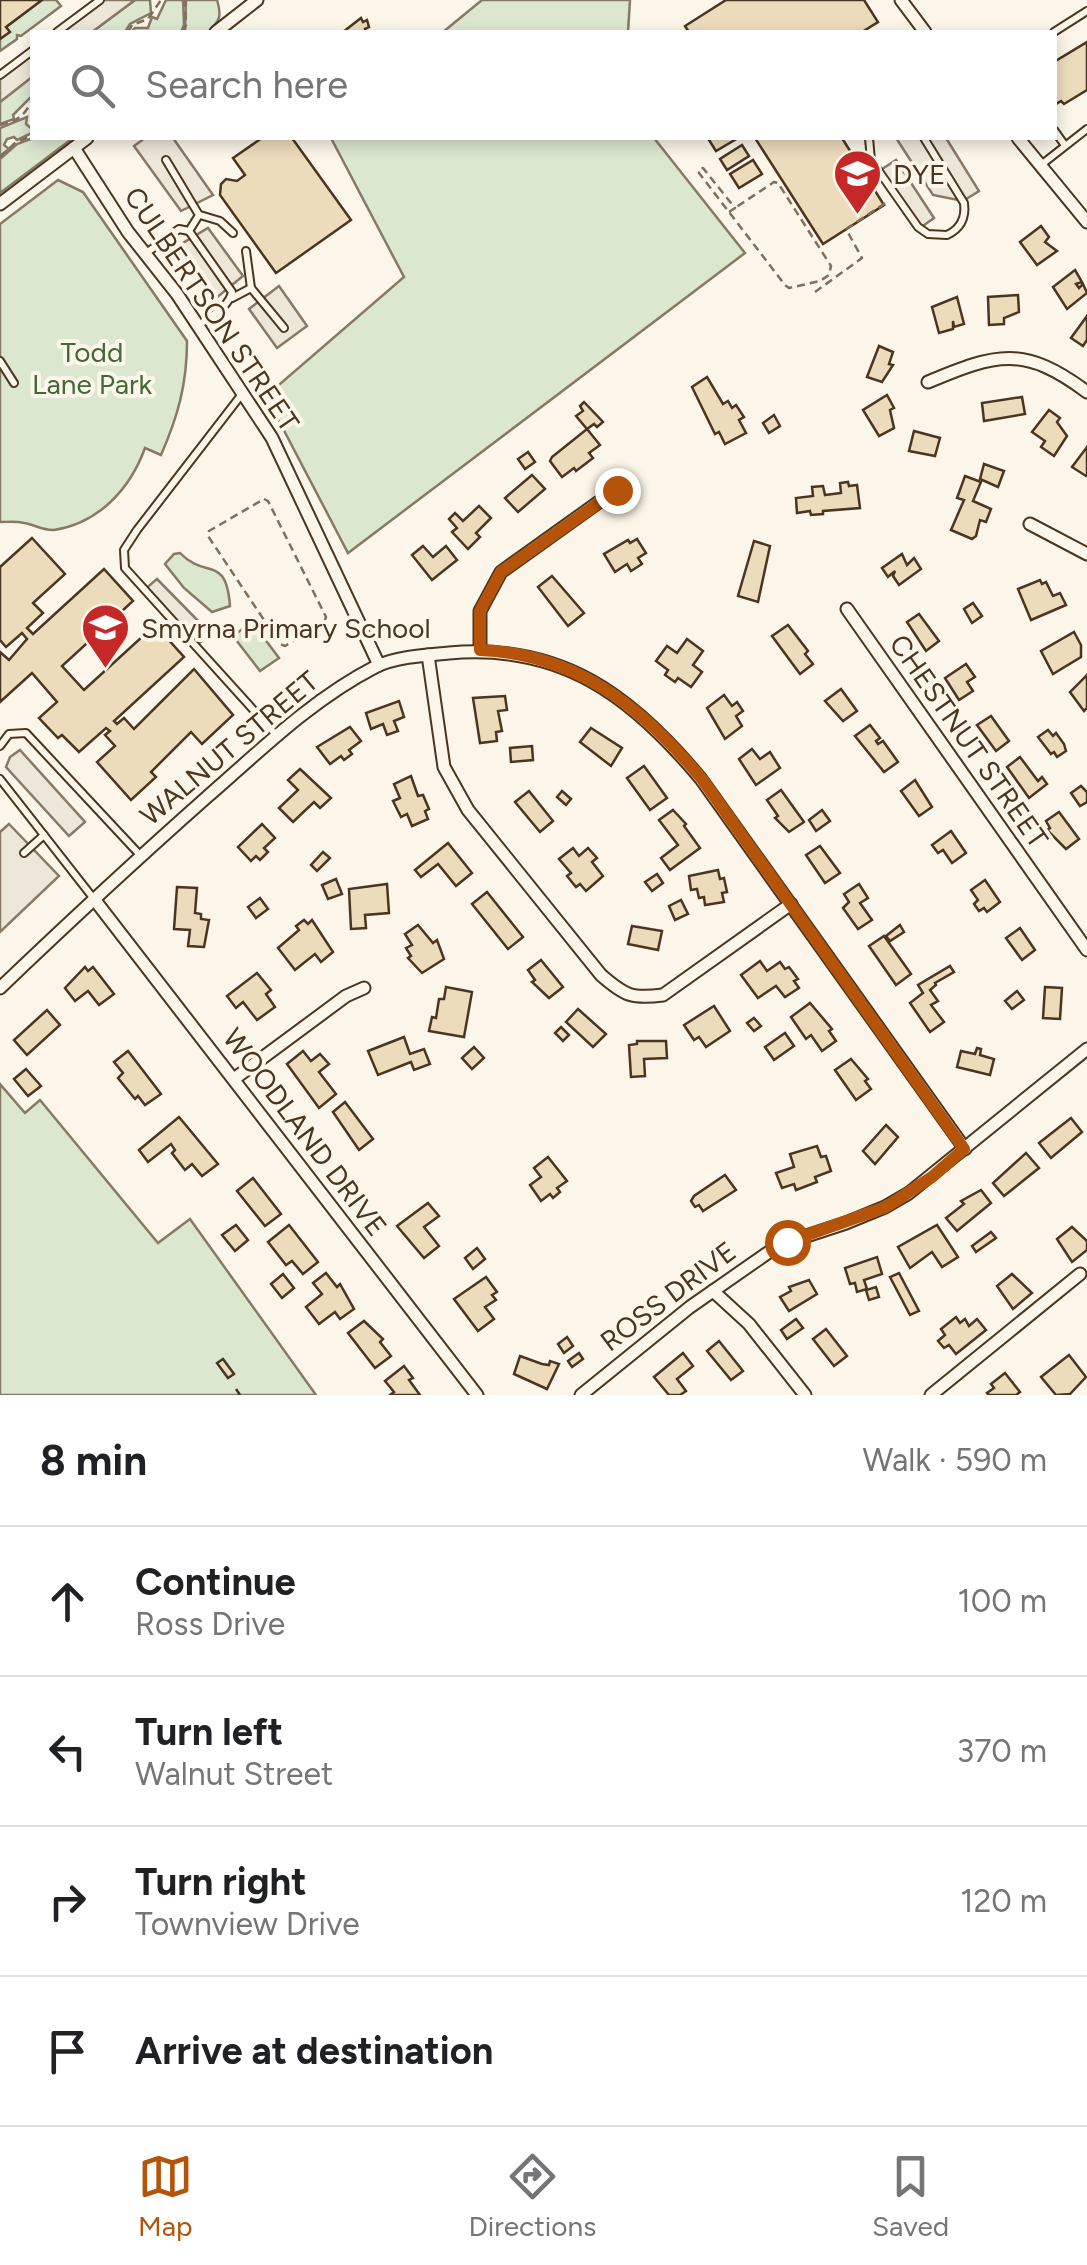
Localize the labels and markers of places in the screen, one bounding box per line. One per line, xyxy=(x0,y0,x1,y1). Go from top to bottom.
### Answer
school or university icon: DYE xyxy=(832,148,884,216)
place label: DYE xyxy=(893,157,946,191)
school or university icon: Smyrna Primary School xyxy=(80,602,132,670)
place label: Smyrna Primary School xyxy=(141,611,431,645)

